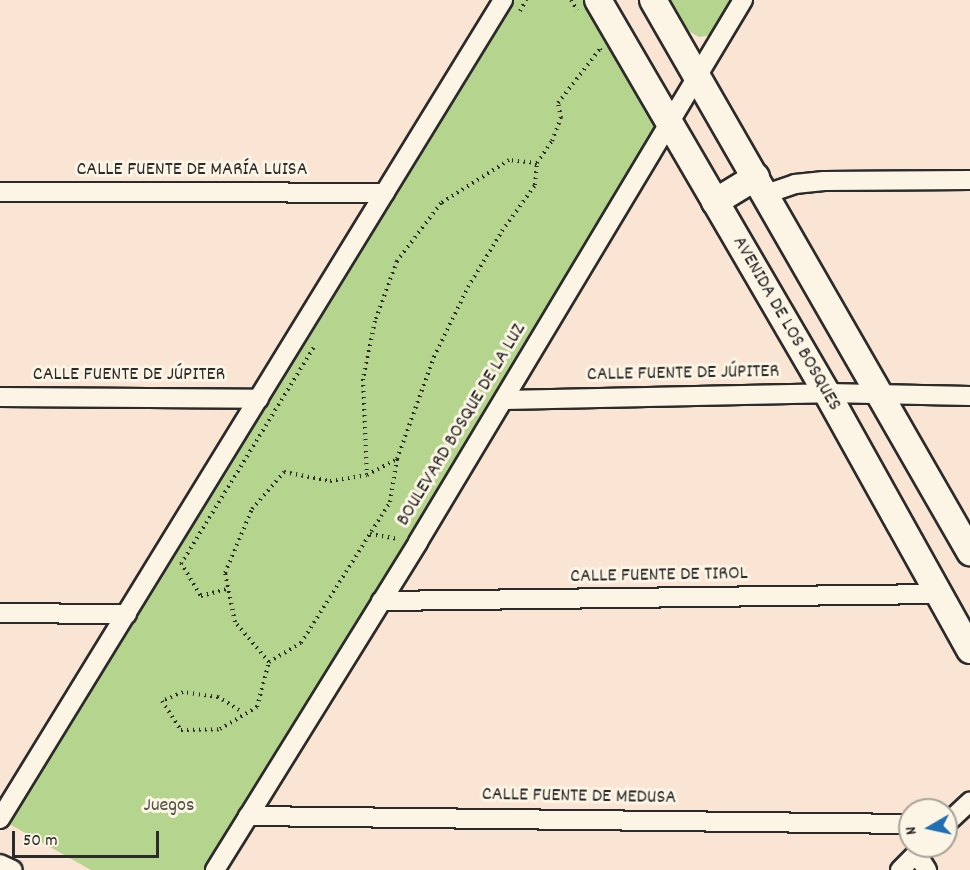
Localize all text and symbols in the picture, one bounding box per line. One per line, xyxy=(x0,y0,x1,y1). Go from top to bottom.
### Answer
street label: CALLE FUENTE DE MARÍA LUISA xyxy=(76,158,308,182)
street label: AVENIDA DE LOS BOSQUES xyxy=(726,232,846,416)
street label: BOULEVARD BOSQUE DE LA LUZ xyxy=(392,319,532,531)
street label: CALLE FUENTE DE JÚPITER xyxy=(587,360,779,388)
street label: CALLE FUENTE DE JÚPITER xyxy=(33,363,225,387)
street label: CALLE FUENTE DE TIROL xyxy=(570,562,748,590)
street label: CALLE FUENTE DE MEDUSA xyxy=(482,783,676,811)
park label: Juegos xyxy=(144,794,194,818)
north arrow xyxy=(898,798,958,858)
scale bar xyxy=(15,819,162,857)
text: N xyxy=(900,825,924,836)
text: 50 m xyxy=(23,829,58,854)

